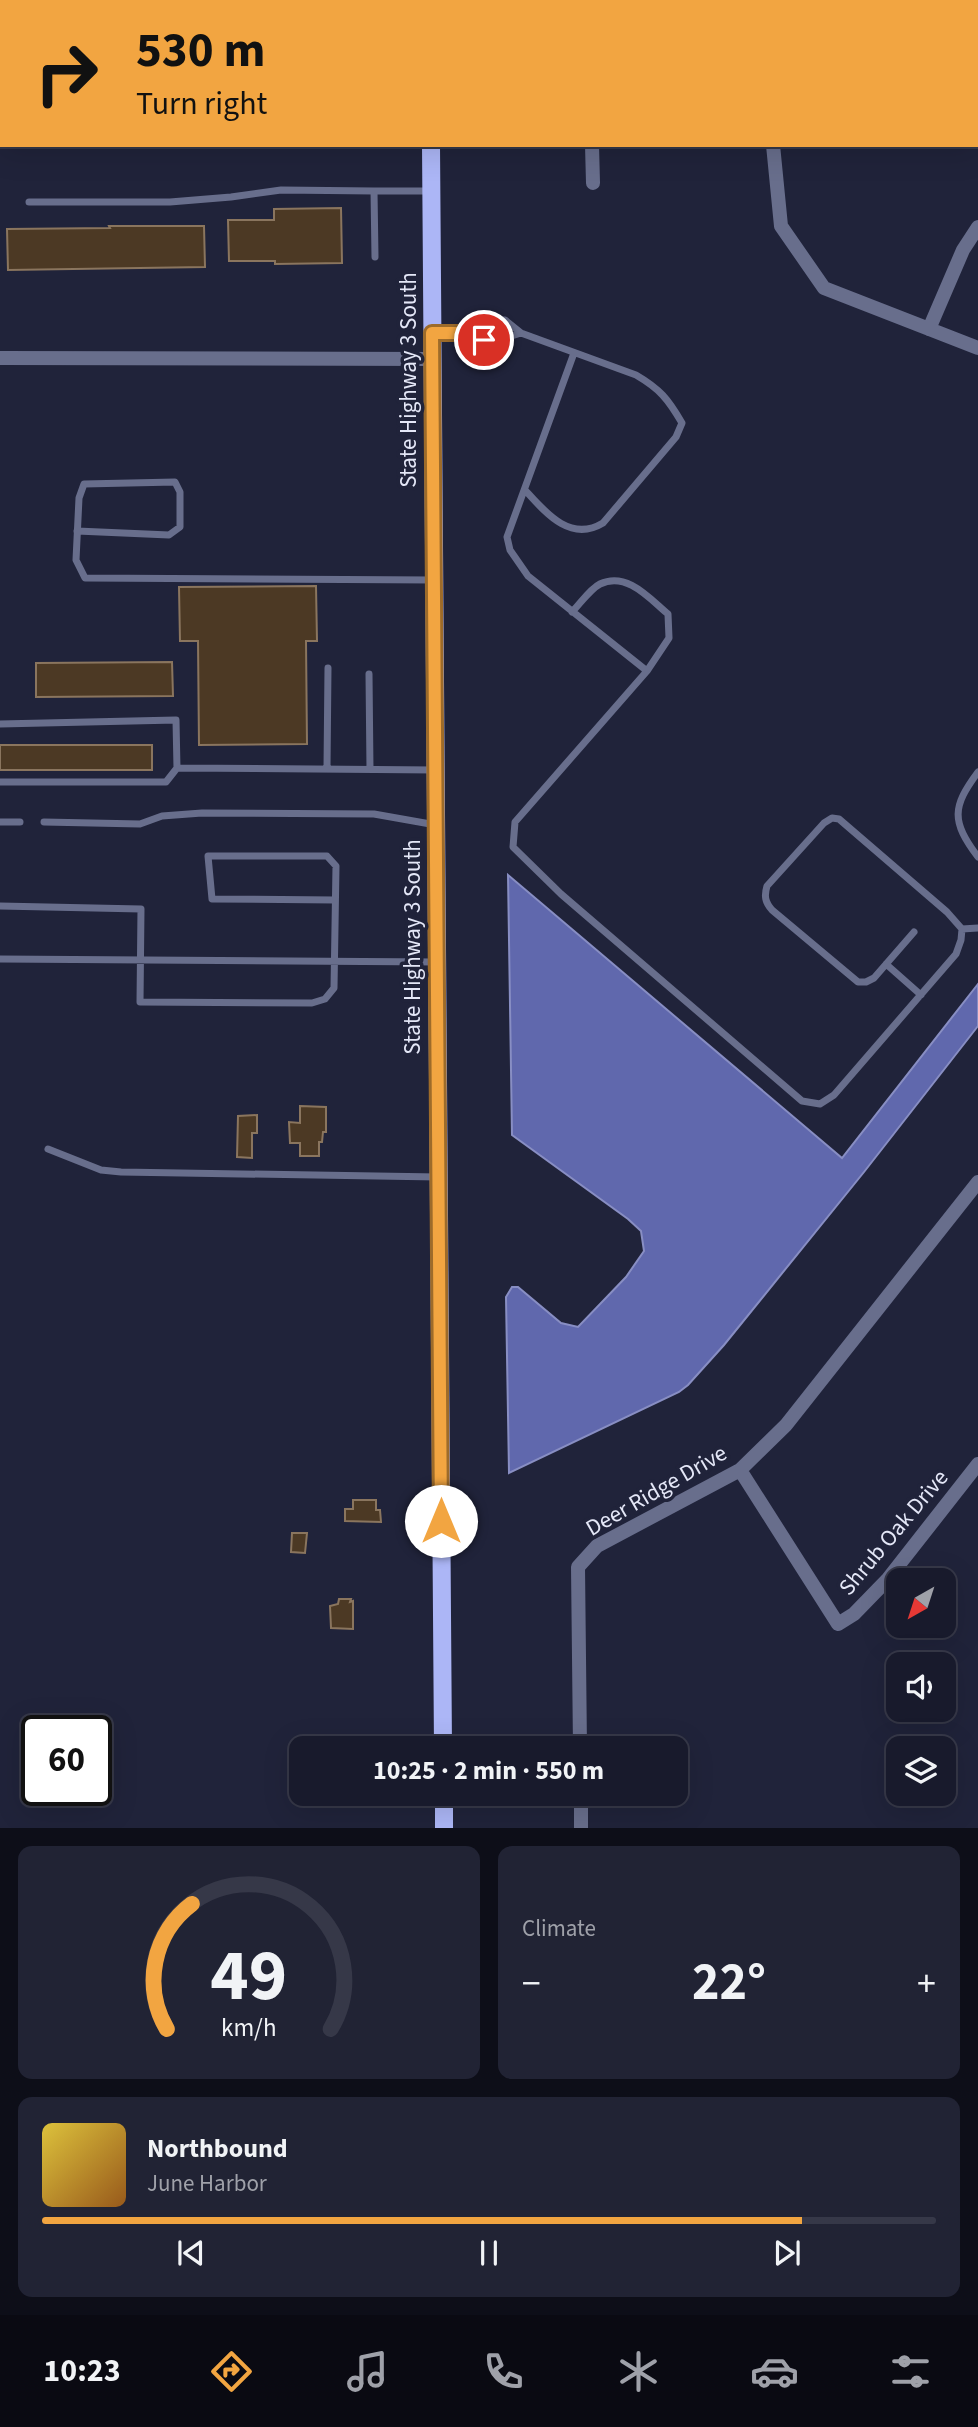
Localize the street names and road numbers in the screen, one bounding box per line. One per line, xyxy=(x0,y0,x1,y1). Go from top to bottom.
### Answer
street label: State Highway 3 South xyxy=(392,272,425,488)
street label: State Highway 3 South xyxy=(396,839,429,1055)
street label: Deer Ridge Drive xyxy=(580,1437,733,1544)
street label: Shrub Oak Drive xyxy=(831,1462,956,1602)

